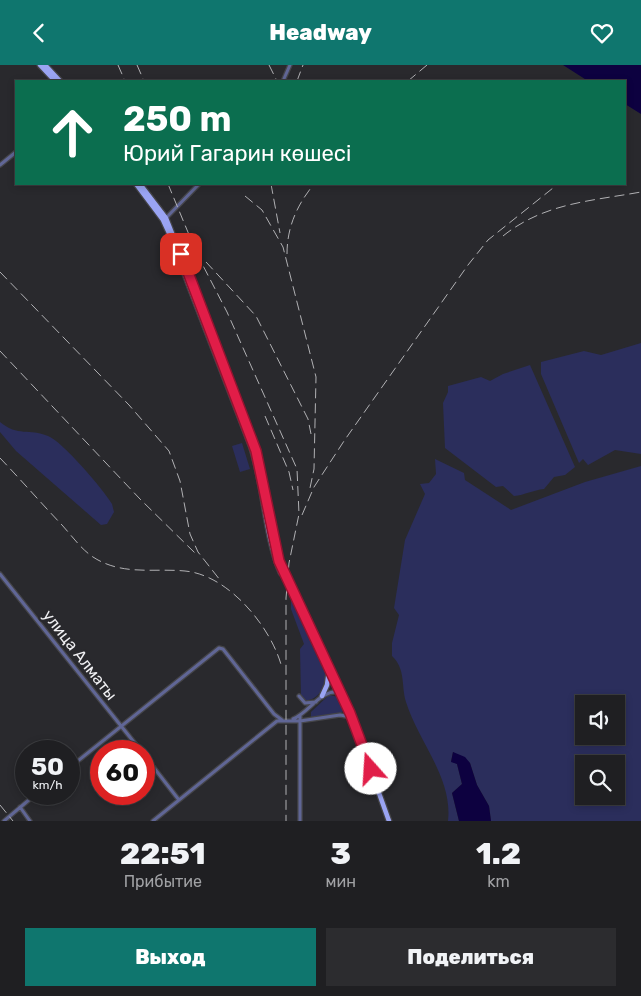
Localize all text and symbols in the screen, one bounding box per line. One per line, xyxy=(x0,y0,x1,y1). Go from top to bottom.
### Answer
icon: back xyxy=(25,19,53,47)
text: Headway xyxy=(269,19,372,46)
icon: heart xyxy=(588,19,616,47)
text: 250 m xyxy=(123,98,232,140)
icon: ahead xyxy=(40,100,105,165)
text: Юрий Гагарин көшесі xyxy=(123,140,351,167)
pin xyxy=(160,233,202,275)
icon: arrive xyxy=(167,240,195,268)
street label: улица Алматы xyxy=(39,606,121,704)
map controls xyxy=(575,695,625,805)
button: sound xyxy=(575,695,625,745)
speed limit sign: 60 xyxy=(90,740,155,805)
position arrow xyxy=(344,742,396,794)
text: 50 xyxy=(31,752,64,781)
button: search xyxy=(575,755,625,805)
text: km/h xyxy=(33,778,62,792)
text: 22:51 xyxy=(120,836,206,872)
text: 3 xyxy=(330,836,351,872)
text: 1.2 xyxy=(476,836,521,872)
text: Прибытие xyxy=(124,872,202,891)
text: мин xyxy=(326,872,356,891)
text: km xyxy=(487,872,510,891)
button: Выход xyxy=(25,928,316,986)
button: Поделиться xyxy=(326,928,616,986)

